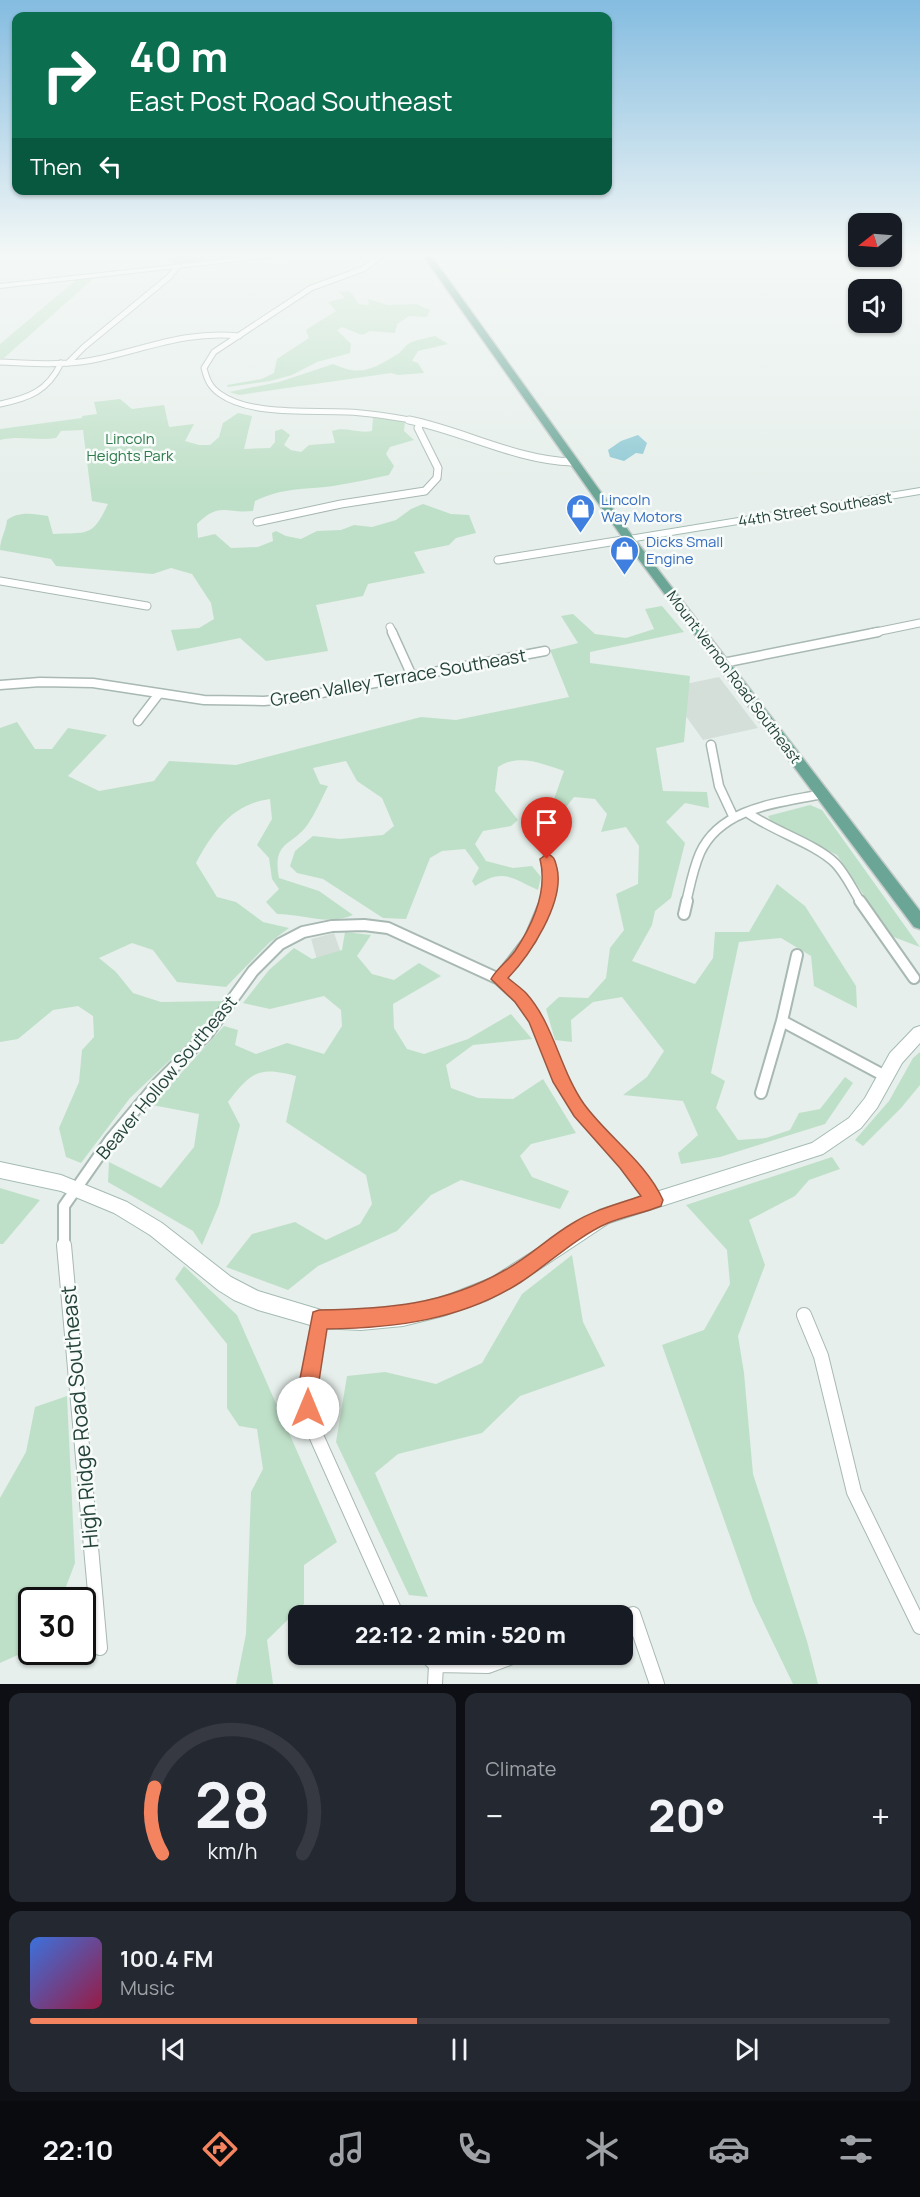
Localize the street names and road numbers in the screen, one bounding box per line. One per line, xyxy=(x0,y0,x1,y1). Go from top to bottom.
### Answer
street label: 44th Street Southeast xyxy=(737,486,893,532)
street label: Mount Vernon Road Southeast xyxy=(662,586,806,768)
street label: Green Valley Terrace Southeast xyxy=(268,643,528,711)
street label: Beaver Hollow Southeast xyxy=(90,990,242,1164)
street label: High Ridge Road Southeast xyxy=(54,1284,104,1550)

